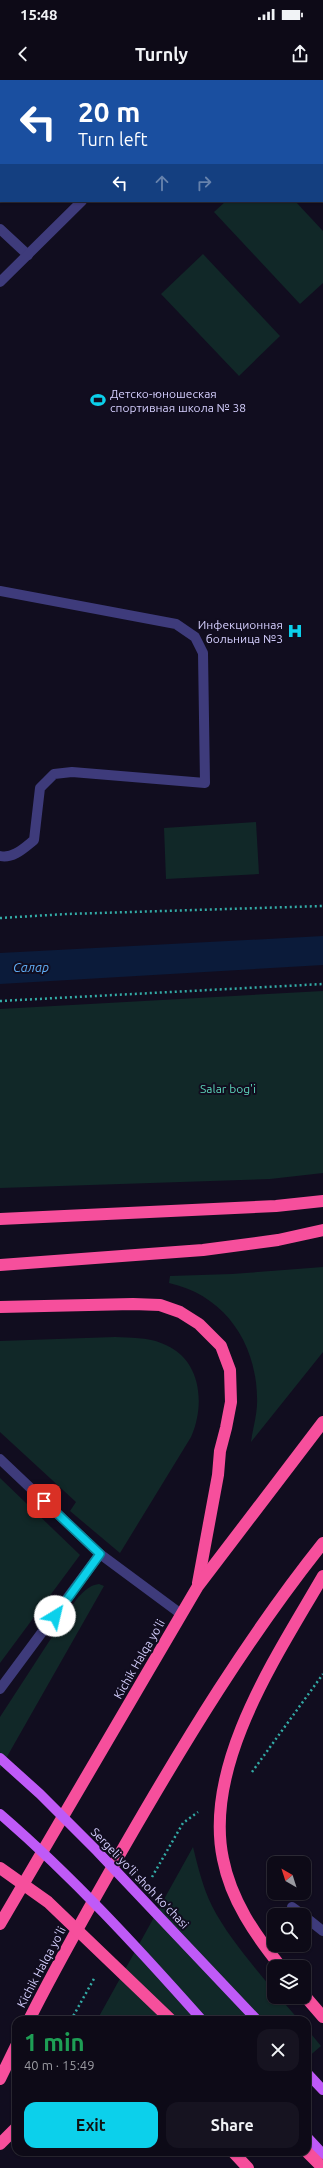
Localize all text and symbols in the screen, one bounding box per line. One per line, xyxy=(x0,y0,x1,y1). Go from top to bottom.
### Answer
text: 15:48 xyxy=(20,6,58,23)
icon: back xyxy=(12,43,34,65)
icon: share xyxy=(289,43,311,65)
text: Turnly xyxy=(135,44,188,64)
icon: left xyxy=(12,96,64,148)
text: 20 m xyxy=(78,96,140,127)
text: Turn left xyxy=(78,129,148,149)
icon: left xyxy=(109,172,131,194)
icon: ahead xyxy=(151,172,173,194)
icon: right xyxy=(193,172,215,194)
place label: Детско-юношеская спортивная школа № 38 xyxy=(110,387,246,414)
sports icon: Детско-юношеская спортивная школа № 38 xyxy=(89,391,107,409)
place label: Инфекционная больница №3 xyxy=(198,618,283,645)
hospital icon: Инфекционная больница №3 xyxy=(286,622,304,640)
water label: Салар xyxy=(13,960,49,974)
park label: Salar bog'i xyxy=(200,1082,256,1095)
pin xyxy=(27,1484,61,1518)
icon: arrive xyxy=(33,1490,55,1512)
position arrow xyxy=(34,1595,76,1637)
street label: Kichik Halqa yo'li xyxy=(111,1617,167,1701)
street label: Sergeli yo‘li shoh ko‘chasi xyxy=(88,1825,192,1931)
north arrow xyxy=(267,1856,311,1900)
map controls xyxy=(267,1856,311,2004)
button: search xyxy=(267,1908,311,1952)
street label: Kichik Halqa yo'li xyxy=(14,1924,68,2010)
button: layers xyxy=(267,1960,311,2004)
text: 1 min xyxy=(24,2029,85,2056)
button: close xyxy=(257,2029,299,2071)
text: 40 m · 15:49 xyxy=(24,2058,95,2072)
button: Exit xyxy=(24,2102,158,2148)
button: Share xyxy=(166,2102,299,2148)

